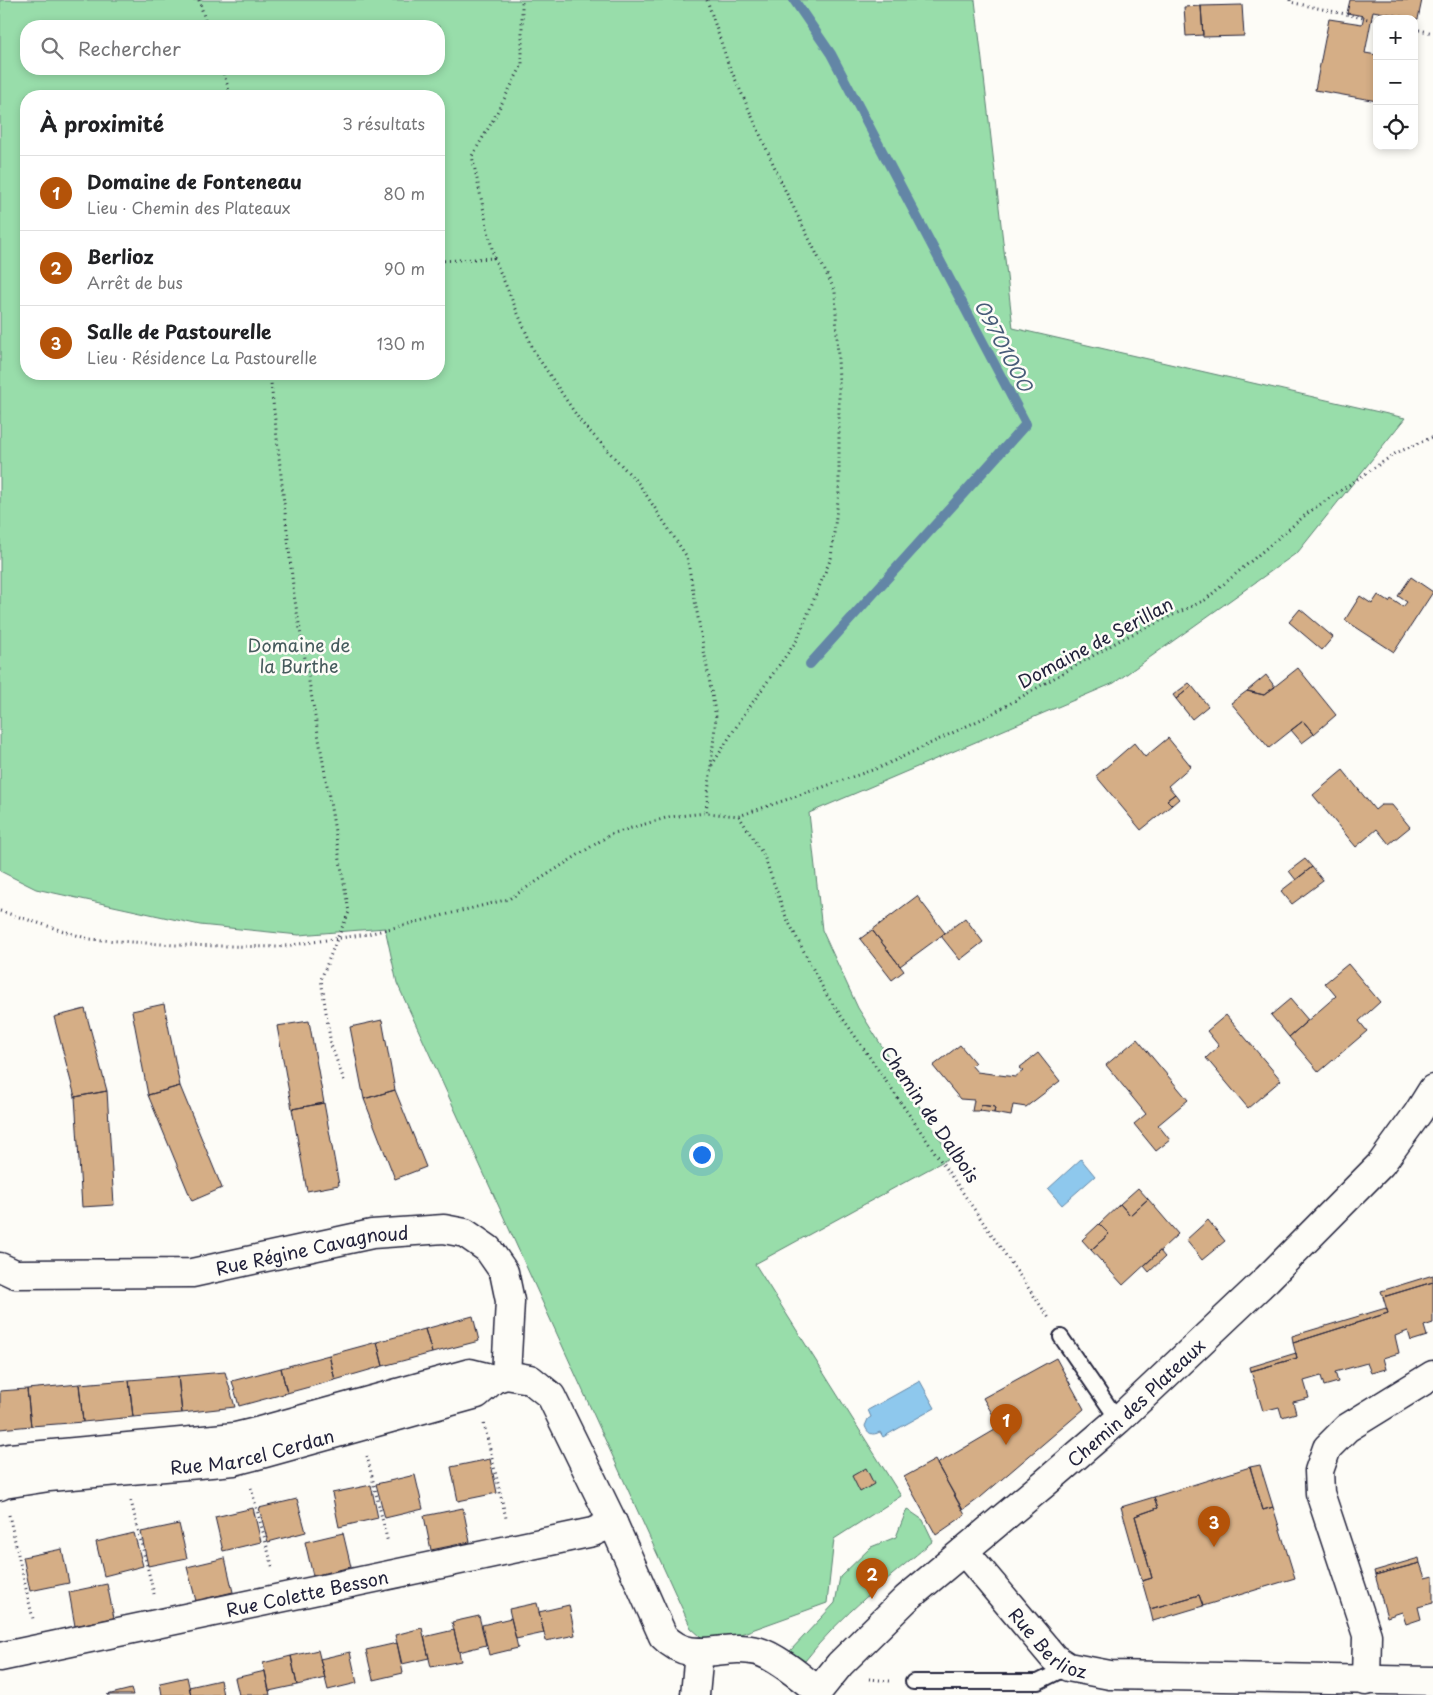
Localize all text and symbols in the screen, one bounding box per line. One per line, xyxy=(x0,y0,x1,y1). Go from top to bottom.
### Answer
map controls xyxy=(1373,15,1418,150)
button: + xyxy=(1373,15,1418,60)
search box xyxy=(20,20,445,75)
icon: search xyxy=(38,34,66,62)
text: Rechercher xyxy=(78,34,181,62)
button: − xyxy=(1373,60,1418,105)
button: locate xyxy=(1373,105,1418,150)
text: À proximité xyxy=(40,107,164,139)
text: 3 résultats xyxy=(342,111,425,135)
text: Domaine de Fonteneau xyxy=(87,167,302,195)
text: 1 xyxy=(52,181,60,205)
text: 80 m xyxy=(383,181,425,205)
text: Lieu · Chemin des Plateaux xyxy=(87,195,290,219)
text: Berlioz xyxy=(87,242,154,270)
text: 2 xyxy=(50,256,62,280)
text: 90 m xyxy=(384,256,425,280)
text: Arrêt de bus xyxy=(87,270,183,294)
water label: O9701000 xyxy=(968,294,1041,398)
text: Salle de Pastourelle xyxy=(87,317,271,345)
text: 3 xyxy=(51,331,61,355)
text: 130 m xyxy=(377,331,425,355)
text: Lieu · Résidence La Pastourelle xyxy=(87,345,317,369)
street label: Domaine de Serillan xyxy=(1013,590,1177,694)
park label: Domaine de la Burthe xyxy=(248,631,351,679)
street label: Chemin de Dalbois xyxy=(875,1040,987,1188)
your location xyxy=(689,1142,715,1168)
street label: Rue Régine Cavagnoud xyxy=(213,1218,409,1281)
street label: Chemin des Plateaux xyxy=(1060,1331,1210,1472)
pin: 1 xyxy=(990,1404,1022,1445)
street label: Rue Marcel Cerdan xyxy=(169,1421,337,1480)
pin: 3 xyxy=(1198,1506,1230,1547)
pin: 2 xyxy=(856,1558,888,1599)
street label: Rue Colette Besson xyxy=(223,1562,391,1623)
street label: Rue Berlioz xyxy=(1003,1601,1089,1684)

